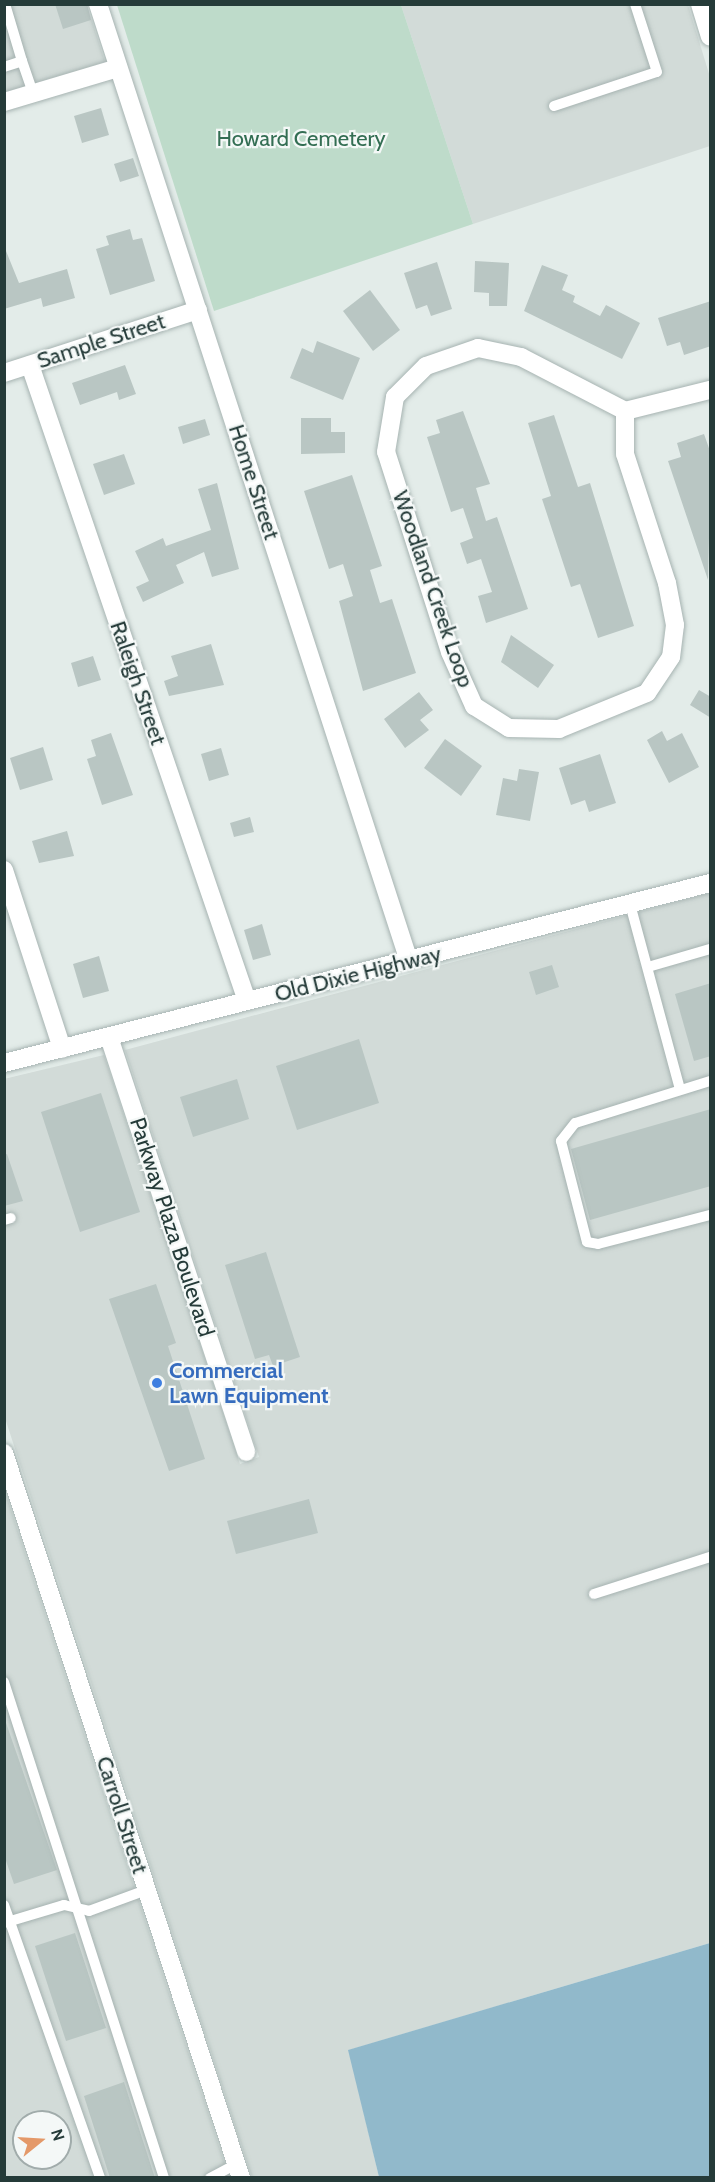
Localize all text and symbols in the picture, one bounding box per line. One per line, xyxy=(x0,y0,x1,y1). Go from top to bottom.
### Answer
park label: Howard Cemetery xyxy=(216,126,386,152)
street label: Sample Street xyxy=(34,308,168,374)
street label: Home Street xyxy=(223,421,285,543)
street label: Woodland Creek Loop xyxy=(387,487,479,691)
street label: Raleigh Street xyxy=(105,618,171,748)
street label: Old Dixie Highway xyxy=(272,941,444,1007)
street label: Parkway Plaza Boulevard xyxy=(124,1114,220,1340)
place label: Commercial Lawn Equipment xyxy=(169,1357,329,1408)
marker: Commercial Lawn Equipment xyxy=(150,1376,164,1390)
street label: Carroll Street xyxy=(91,1753,153,1877)
north arrow xyxy=(12,2110,72,2170)
text: N xyxy=(47,2127,68,2143)

